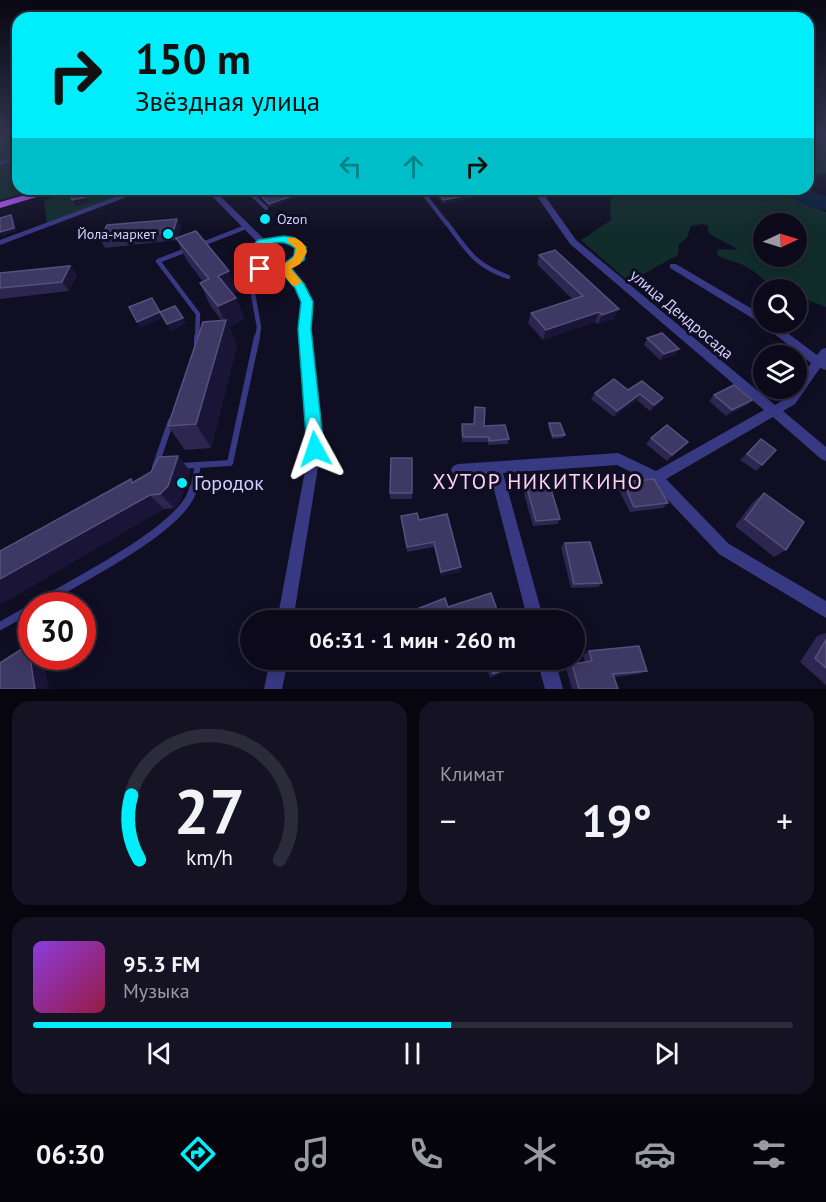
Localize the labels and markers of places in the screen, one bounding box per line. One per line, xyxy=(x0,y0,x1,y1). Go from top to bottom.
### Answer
place label: Ozon xyxy=(277,210,307,228)
marker: Ozon xyxy=(258,212,272,226)
place label: Йола-маркет xyxy=(77,225,156,243)
marker: Йола-маркет xyxy=(161,227,175,241)
pin xyxy=(234,243,285,294)
place label: Городок xyxy=(194,470,264,496)
marker: Городок xyxy=(175,476,189,490)

